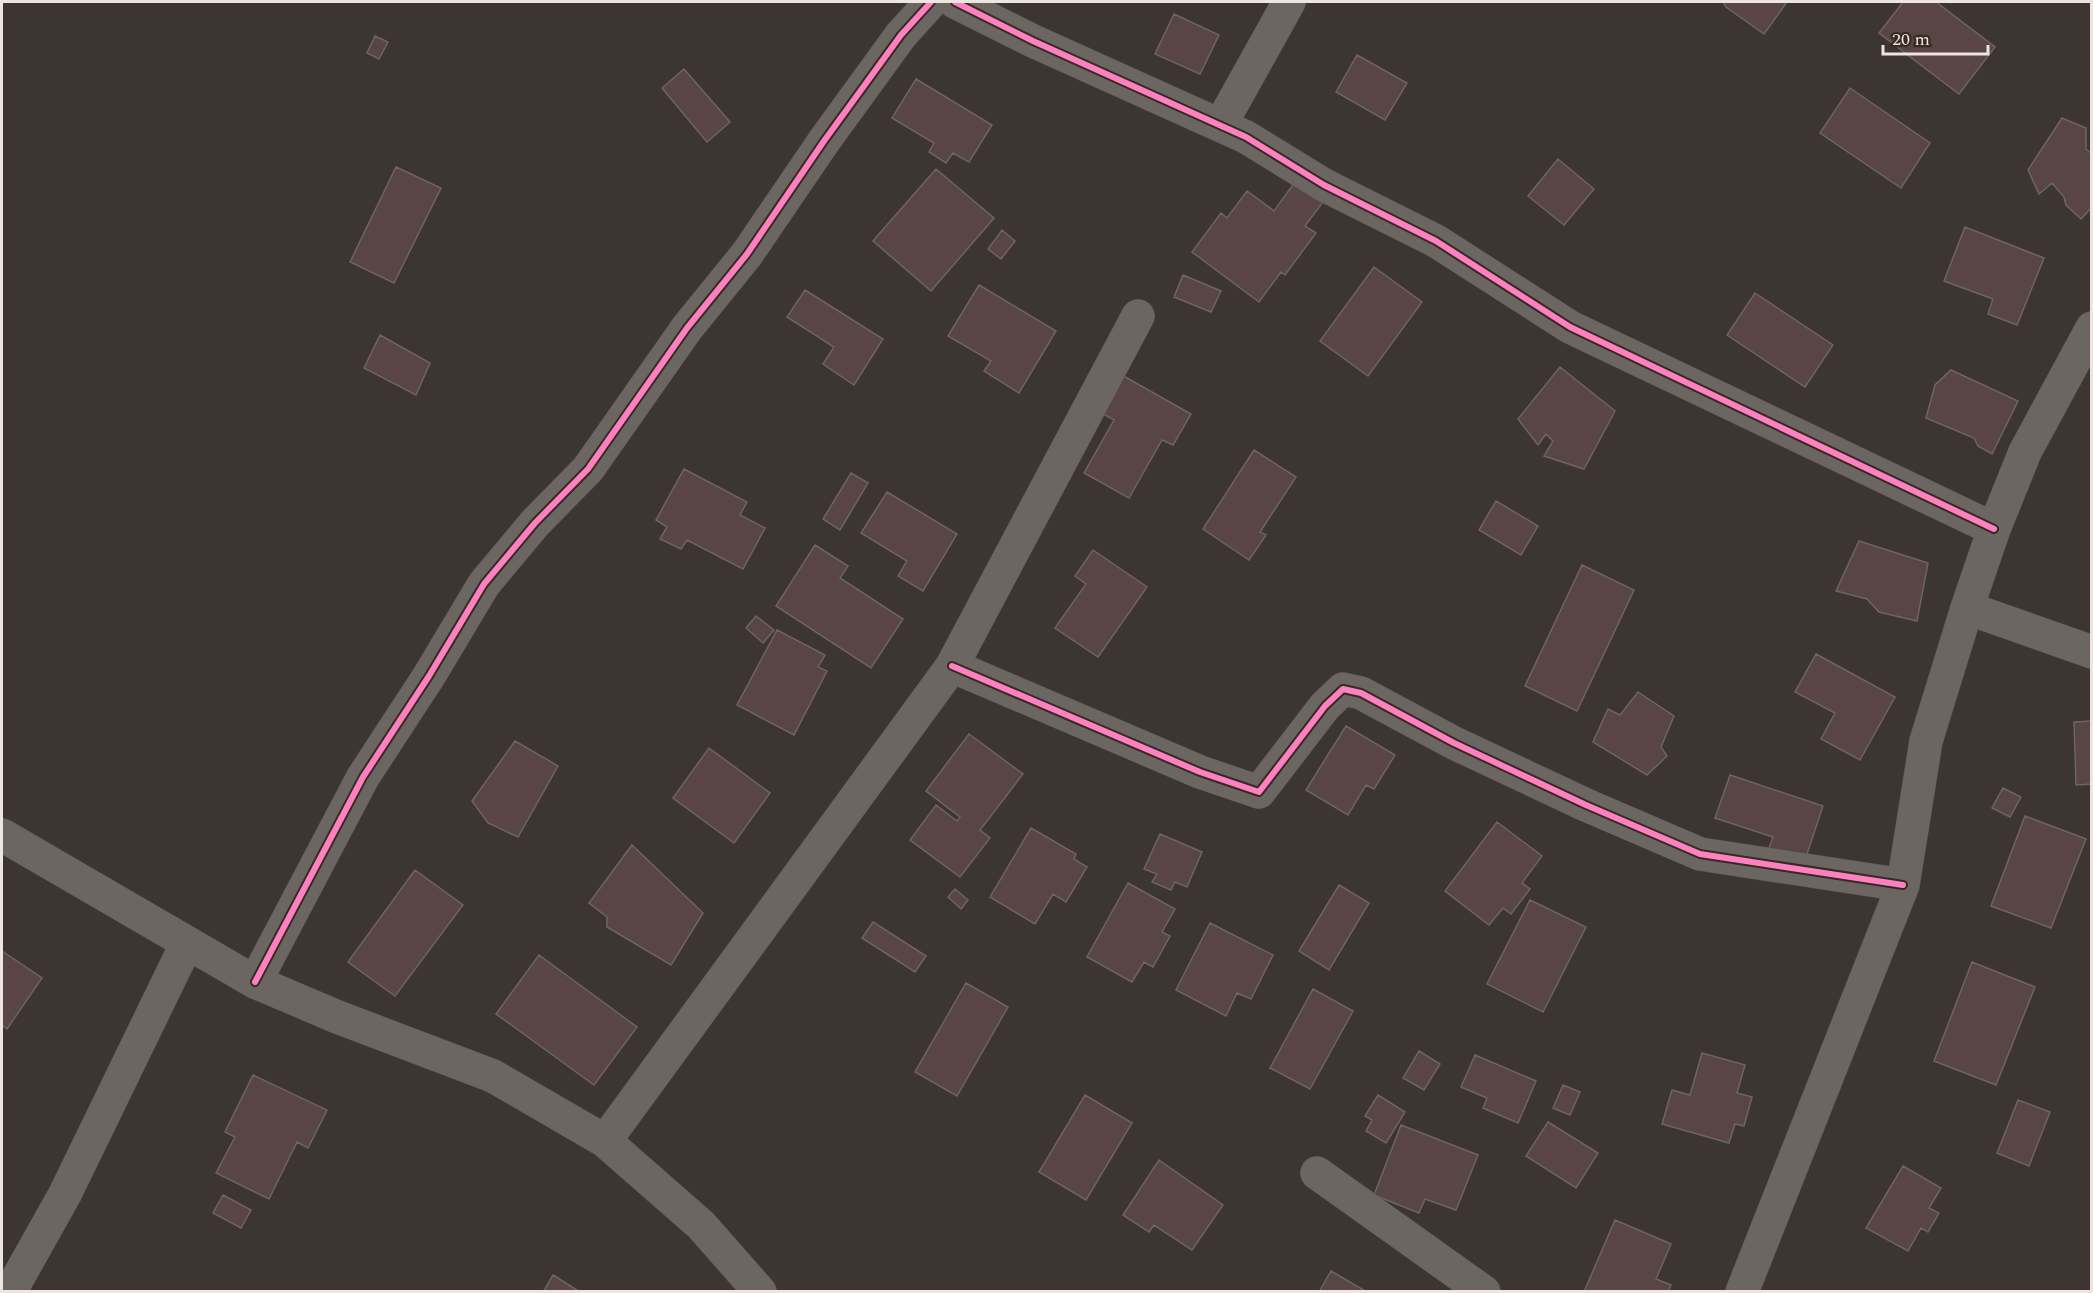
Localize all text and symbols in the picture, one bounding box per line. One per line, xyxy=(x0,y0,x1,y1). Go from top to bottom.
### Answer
scale bar xyxy=(1883,18,1988,56)
text: 20 m xyxy=(1892,26,1930,53)

